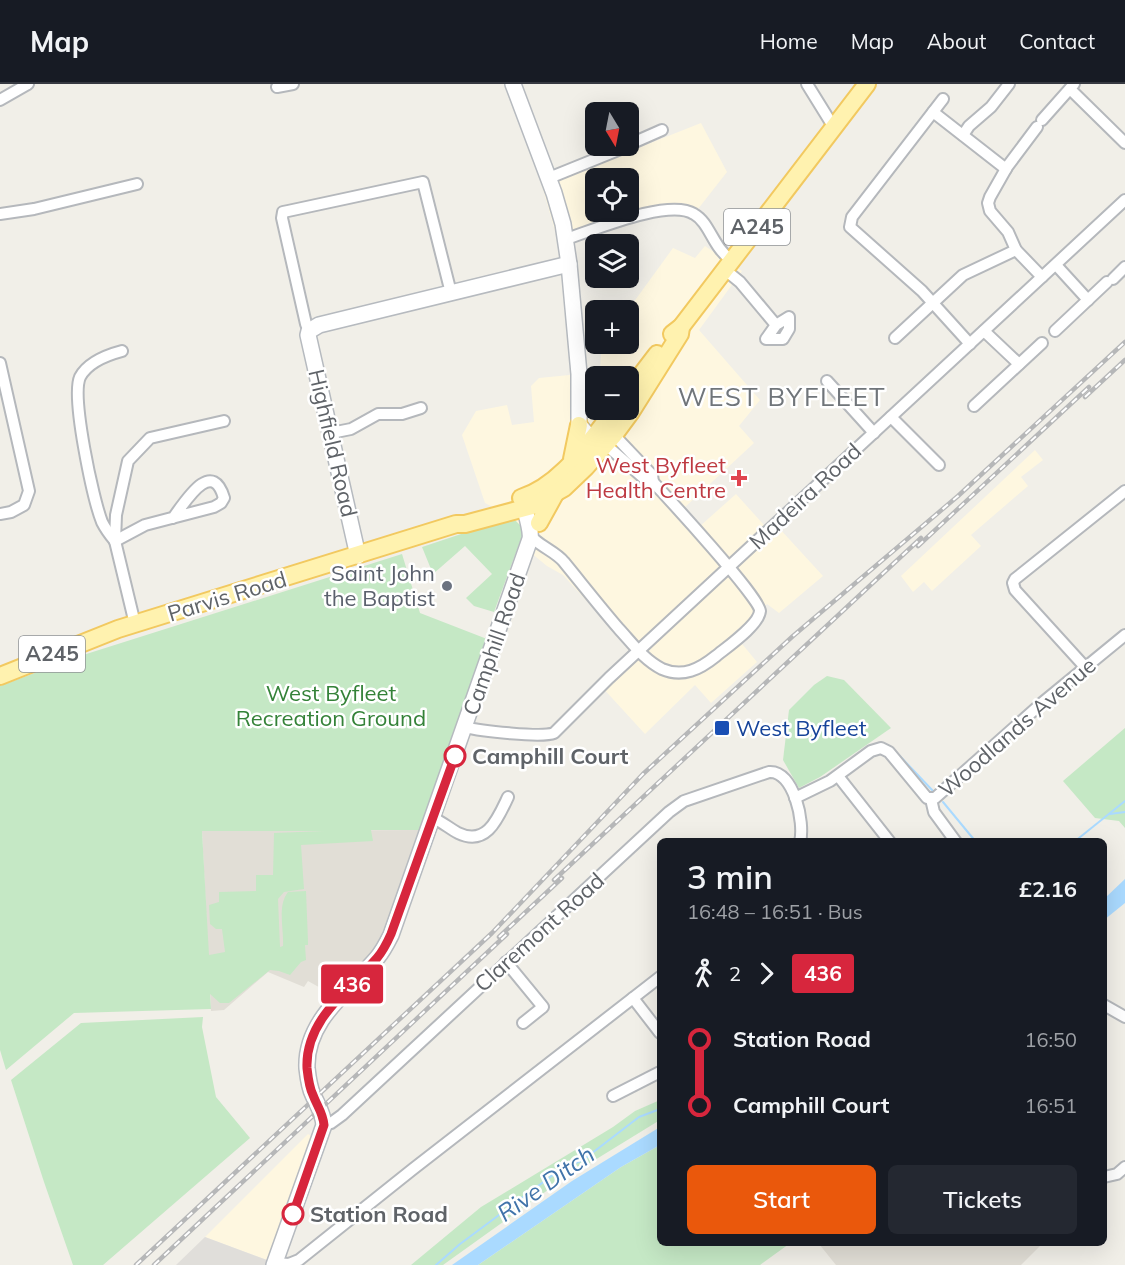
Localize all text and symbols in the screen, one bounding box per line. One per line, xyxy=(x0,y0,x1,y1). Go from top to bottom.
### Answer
text: Map xyxy=(30,24,89,59)
text: Home xyxy=(760,28,818,54)
text: Map xyxy=(851,28,894,54)
text: About xyxy=(927,28,986,54)
text: Contact xyxy=(1019,28,1095,54)
north arrow xyxy=(585,102,639,156)
map controls xyxy=(585,102,639,420)
button: locate xyxy=(585,168,639,222)
road number: A245 xyxy=(724,209,790,245)
button: layers xyxy=(585,234,639,288)
button: + xyxy=(585,300,639,354)
street label: Highfield Road xyxy=(302,366,364,520)
button: − xyxy=(585,366,639,420)
district label: WEST BYFLEET xyxy=(678,380,886,413)
street label: Madeira Road xyxy=(743,437,867,555)
place label: West Byfleet Health Centre xyxy=(586,451,726,504)
marker: West Byfleet Health Centre xyxy=(730,469,748,487)
place label: Saint John the Baptist xyxy=(324,559,435,612)
street label: Parvis Road xyxy=(164,565,290,627)
street label: Camphill Road xyxy=(457,569,531,719)
marker: Saint John the Baptist xyxy=(440,579,454,593)
road number: A245 xyxy=(19,636,85,672)
street label: Woodlands Avenue xyxy=(933,651,1101,803)
park label: West Byfleet Recreation Ground xyxy=(236,679,426,732)
place label: West Byfleet xyxy=(736,714,867,742)
marker: West Byfleet xyxy=(713,719,731,737)
place label: Camphill Court xyxy=(472,742,628,770)
marker: Camphill Court xyxy=(444,745,466,767)
text: 3 min xyxy=(687,856,773,897)
street label: Claremont Road xyxy=(468,866,610,998)
text: £2.16 xyxy=(1019,875,1077,903)
text: 16:48 – 16:51 · Bus xyxy=(687,899,863,924)
icon: walk xyxy=(687,957,720,990)
icon: forward xyxy=(750,957,783,990)
text: 436 xyxy=(804,960,842,986)
text: 2 xyxy=(729,961,741,986)
line badge: 436 xyxy=(318,964,386,1004)
text: 436 xyxy=(333,971,371,997)
text: Station Road xyxy=(733,1025,871,1053)
text: 16:50 xyxy=(1024,1027,1077,1052)
text: Camphill Court xyxy=(733,1091,889,1119)
text: 16:51 xyxy=(1024,1093,1077,1118)
water label: Rive Ditch xyxy=(491,1139,600,1228)
button: Start xyxy=(687,1165,876,1234)
button: Tickets xyxy=(888,1165,1077,1234)
place label: Station Road xyxy=(310,1200,448,1228)
marker: Station Road xyxy=(282,1203,304,1225)

